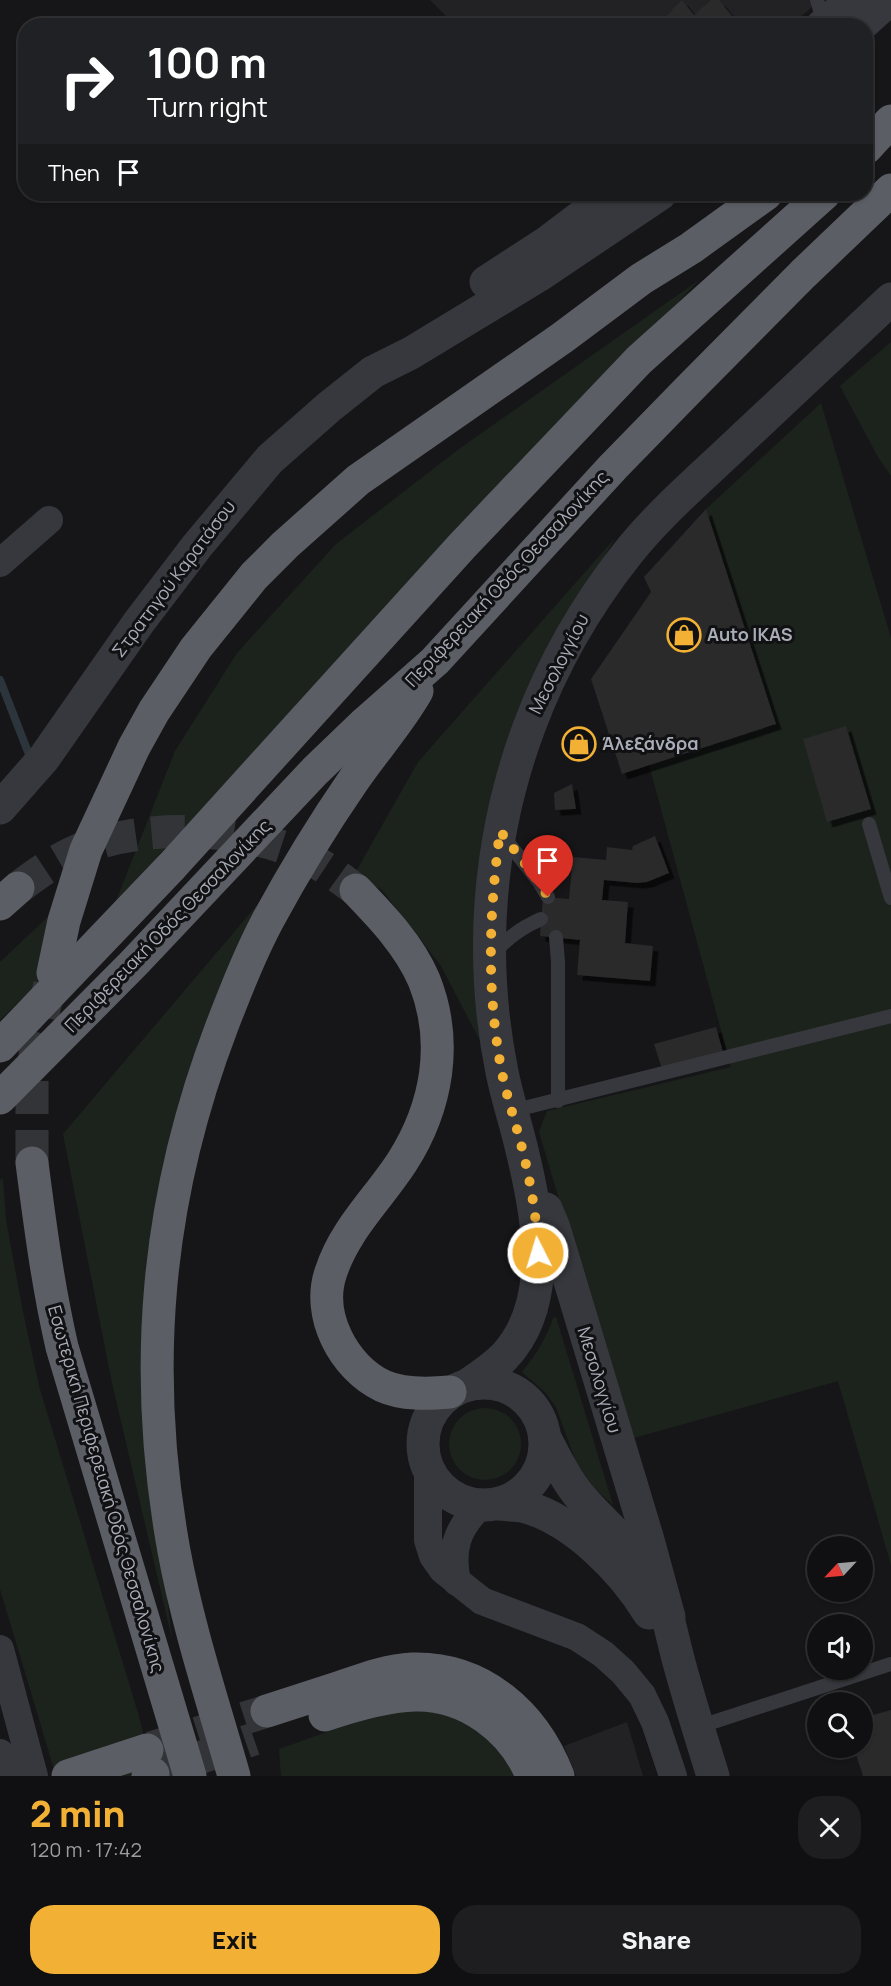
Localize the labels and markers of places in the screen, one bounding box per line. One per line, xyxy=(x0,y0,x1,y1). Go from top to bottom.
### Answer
shop icon: Auto IKAS xyxy=(666,617,702,653)
place label: Auto IKAS xyxy=(707,622,793,646)
shop icon: Άλεξάνδρα xyxy=(561,726,597,762)
place label: Άλεξάνδρα xyxy=(602,731,699,755)
pin xyxy=(522,835,573,897)

